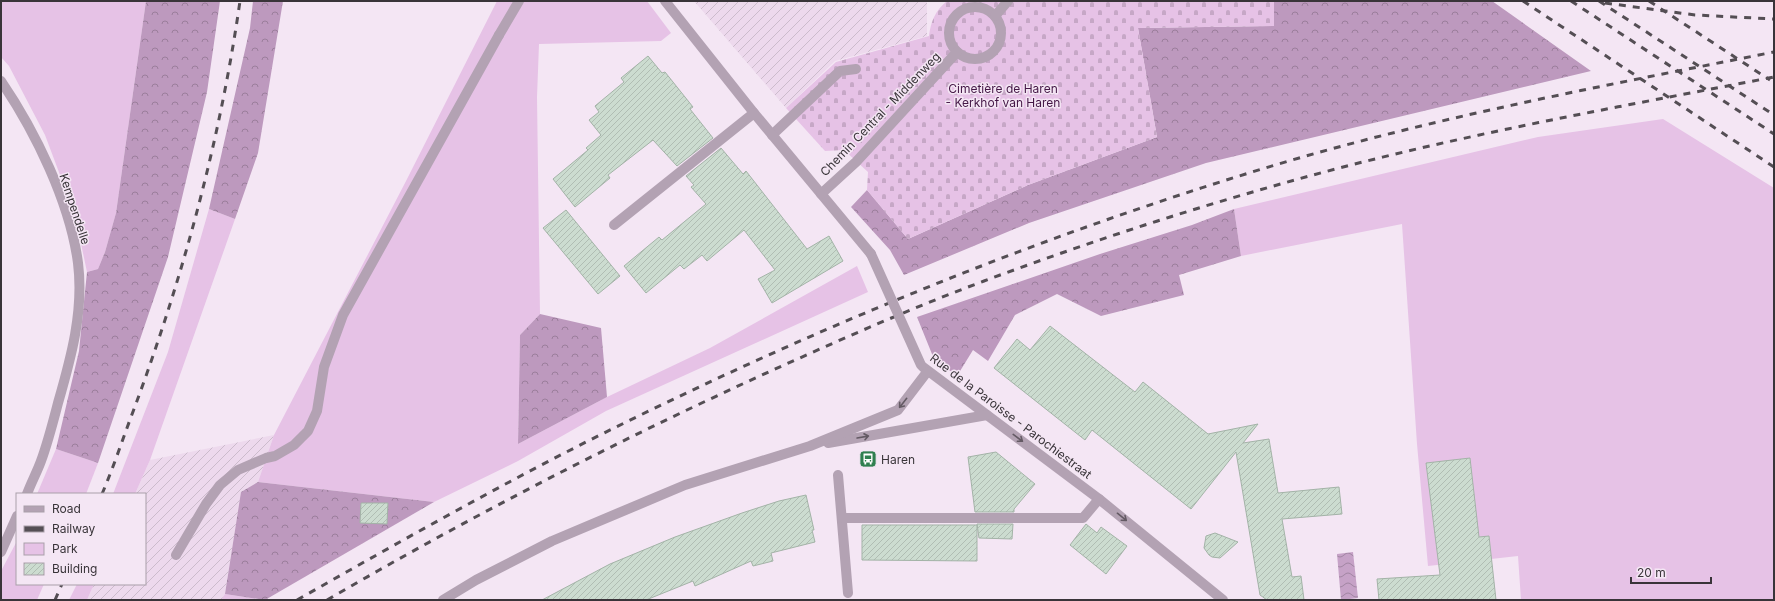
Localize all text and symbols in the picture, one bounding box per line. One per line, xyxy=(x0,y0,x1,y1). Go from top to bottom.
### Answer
street label: Chemin Central - Middenweg xyxy=(817,49,943,179)
park label: Cimetière de Haren - Kerkhof van Haren xyxy=(946,81,1060,110)
street label: Kempendelle xyxy=(56,172,94,246)
street label: Rue de la Paroisse - Parochiestraat xyxy=(927,350,1095,482)
one-way arrow xyxy=(899,397,908,408)
one-way arrow xyxy=(856,433,869,441)
one-way arrow xyxy=(1013,434,1024,443)
bus stop icon: Haren xyxy=(858,449,878,469)
place label: Haren xyxy=(881,452,915,467)
legend xyxy=(16,493,146,585)
text: Road xyxy=(52,501,81,516)
one-way arrow xyxy=(1116,513,1127,522)
text: Railway xyxy=(52,521,96,536)
text: Park xyxy=(52,541,78,556)
scale bar xyxy=(1631,559,1711,585)
text: Building xyxy=(52,561,97,576)
text: 20 m xyxy=(1637,565,1666,580)

